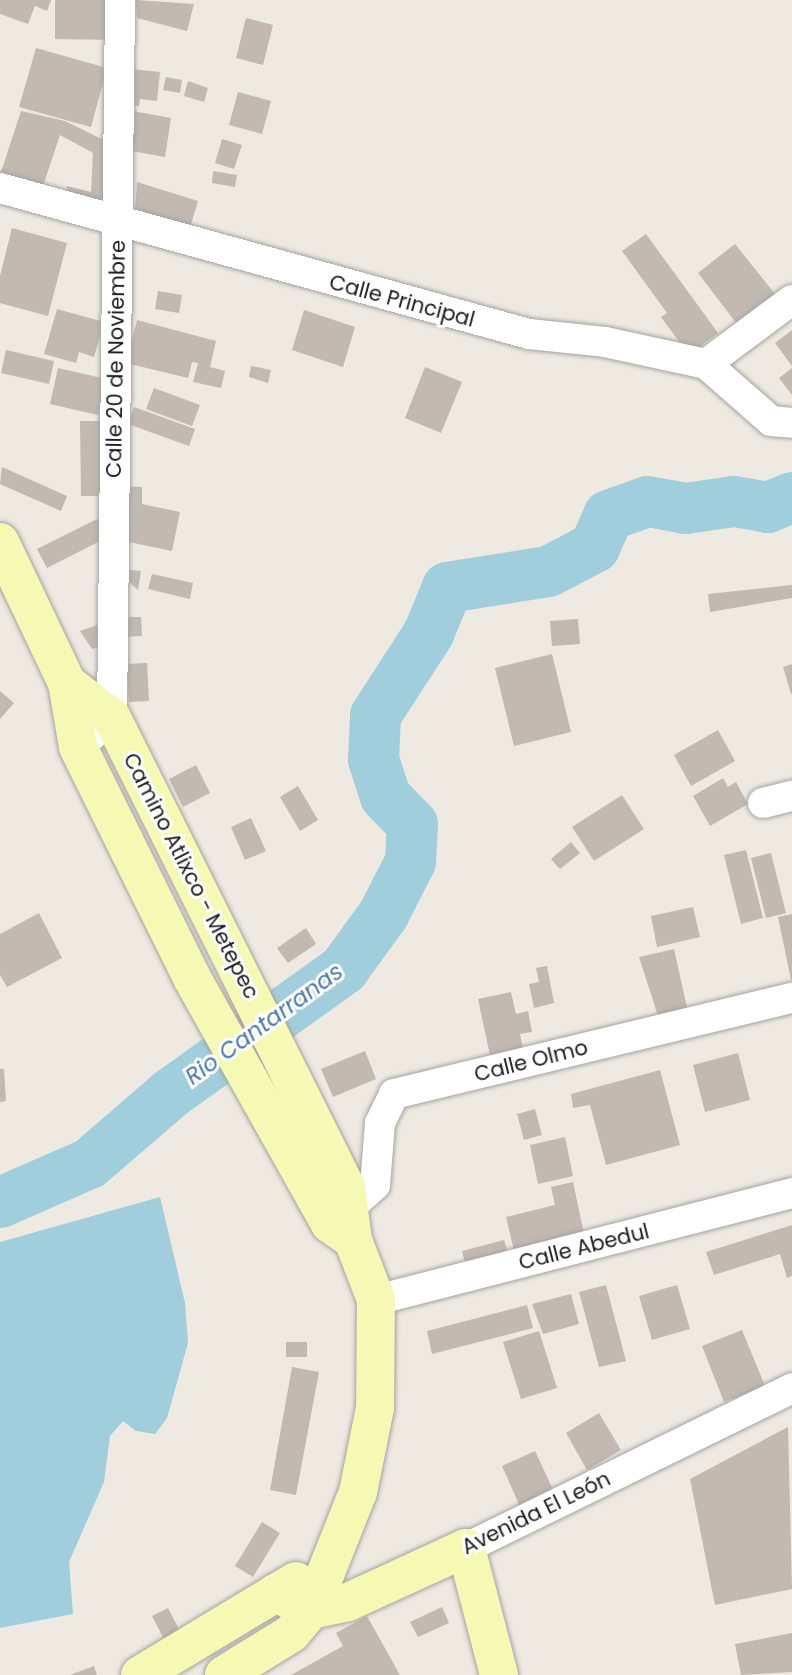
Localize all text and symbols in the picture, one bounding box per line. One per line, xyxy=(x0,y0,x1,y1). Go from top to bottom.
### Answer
street label: Calle 20 de Noviembre xyxy=(101,240,131,478)
street label: Calle Principal xyxy=(327,269,477,333)
street label: Camino Atlixco - Metepec xyxy=(118,749,264,1003)
water label: Rio Cantarranas xyxy=(180,958,348,1090)
street label: Calle Olmo xyxy=(472,1035,590,1087)
street label: Calle Abedul xyxy=(516,1219,652,1275)
street label: Avenida El León xyxy=(458,1466,614,1560)

